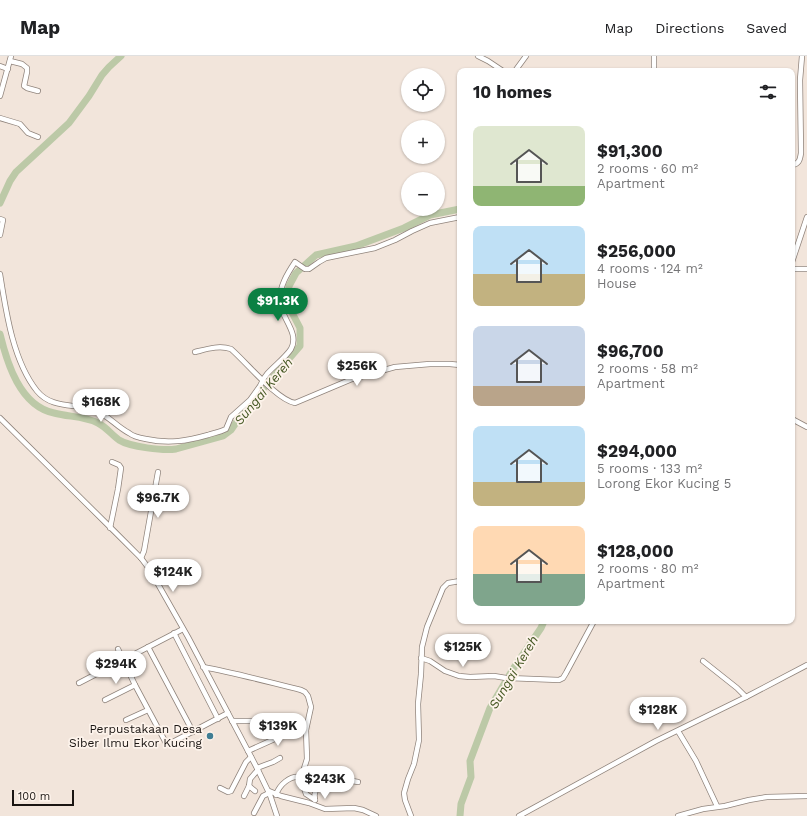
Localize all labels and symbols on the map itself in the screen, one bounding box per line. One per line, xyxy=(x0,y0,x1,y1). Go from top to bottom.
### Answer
pin: $91.3K xyxy=(245,288,311,322)
pin: $256K xyxy=(329,353,385,387)
water label: Sungai Kereh xyxy=(231,355,296,428)
pin: $168K xyxy=(73,389,129,423)
pin: $96.7K xyxy=(125,485,191,519)
pin: $124K xyxy=(145,559,201,593)
water label: Sungai Kereh xyxy=(486,633,541,712)
pin: $125K xyxy=(435,634,491,668)
pin: $294K xyxy=(88,651,144,685)
pin: $128K xyxy=(630,697,686,731)
pin: $139K xyxy=(250,713,306,747)
place label: Perpustakaan Desa Siber Ilmu Ekor Kucing xyxy=(69,722,203,750)
marker: Perpustakaan Desa Siber Ilmu Ekor Kucing xyxy=(205,731,215,741)
pin: $243K xyxy=(297,766,353,800)
scale bar xyxy=(12,788,74,807)

